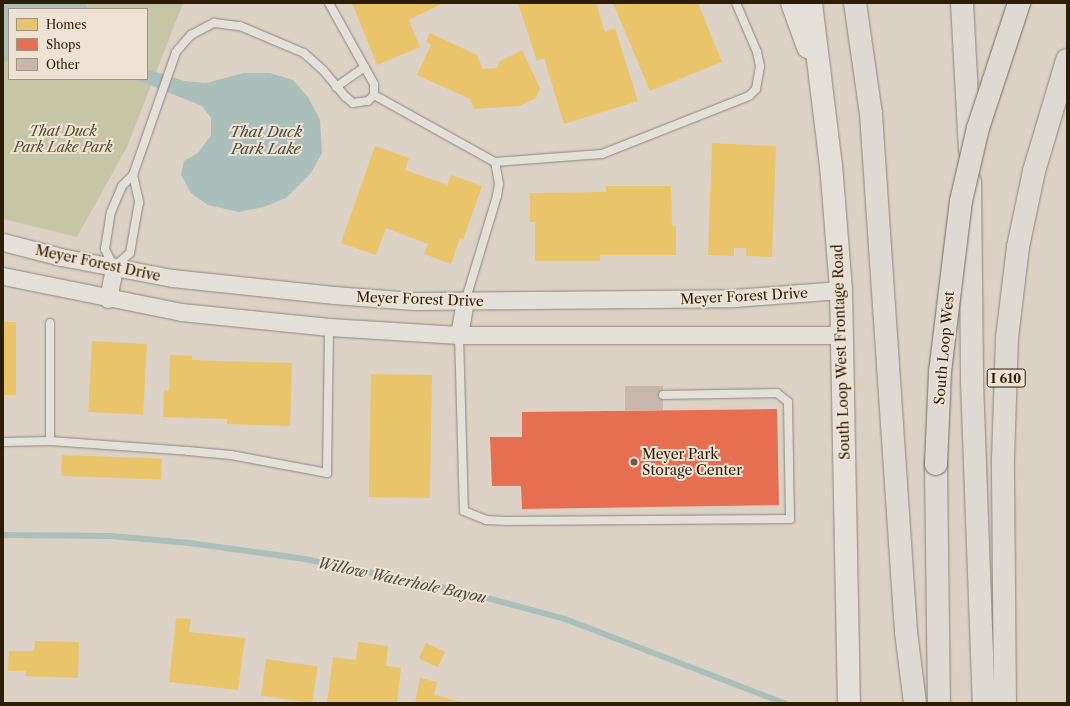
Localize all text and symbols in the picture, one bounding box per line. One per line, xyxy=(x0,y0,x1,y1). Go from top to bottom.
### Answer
legend xyxy=(8,8,148,80)
text: Homes xyxy=(46,17,86,32)
text: Shops xyxy=(46,37,81,52)
text: Other xyxy=(46,57,80,72)
water label: That Duck Park Lake xyxy=(230,122,302,157)
park label: That Duck Park Lake Park xyxy=(13,123,113,156)
street label: Meyer Forest Drive xyxy=(34,241,162,285)
street label: South Loop West Frontage Road xyxy=(829,244,853,460)
street label: Meyer Forest Drive xyxy=(680,284,808,308)
street label: Meyer Forest Drive xyxy=(356,288,484,310)
street label: South Loop West xyxy=(931,290,957,406)
road number: I 610 xyxy=(986,367,1026,389)
place label: Meyer Park Storage Center xyxy=(642,446,742,478)
marker: Meyer Park Storage Center xyxy=(629,457,639,467)
water label: Willow Waterhole Bayou xyxy=(316,553,488,607)

